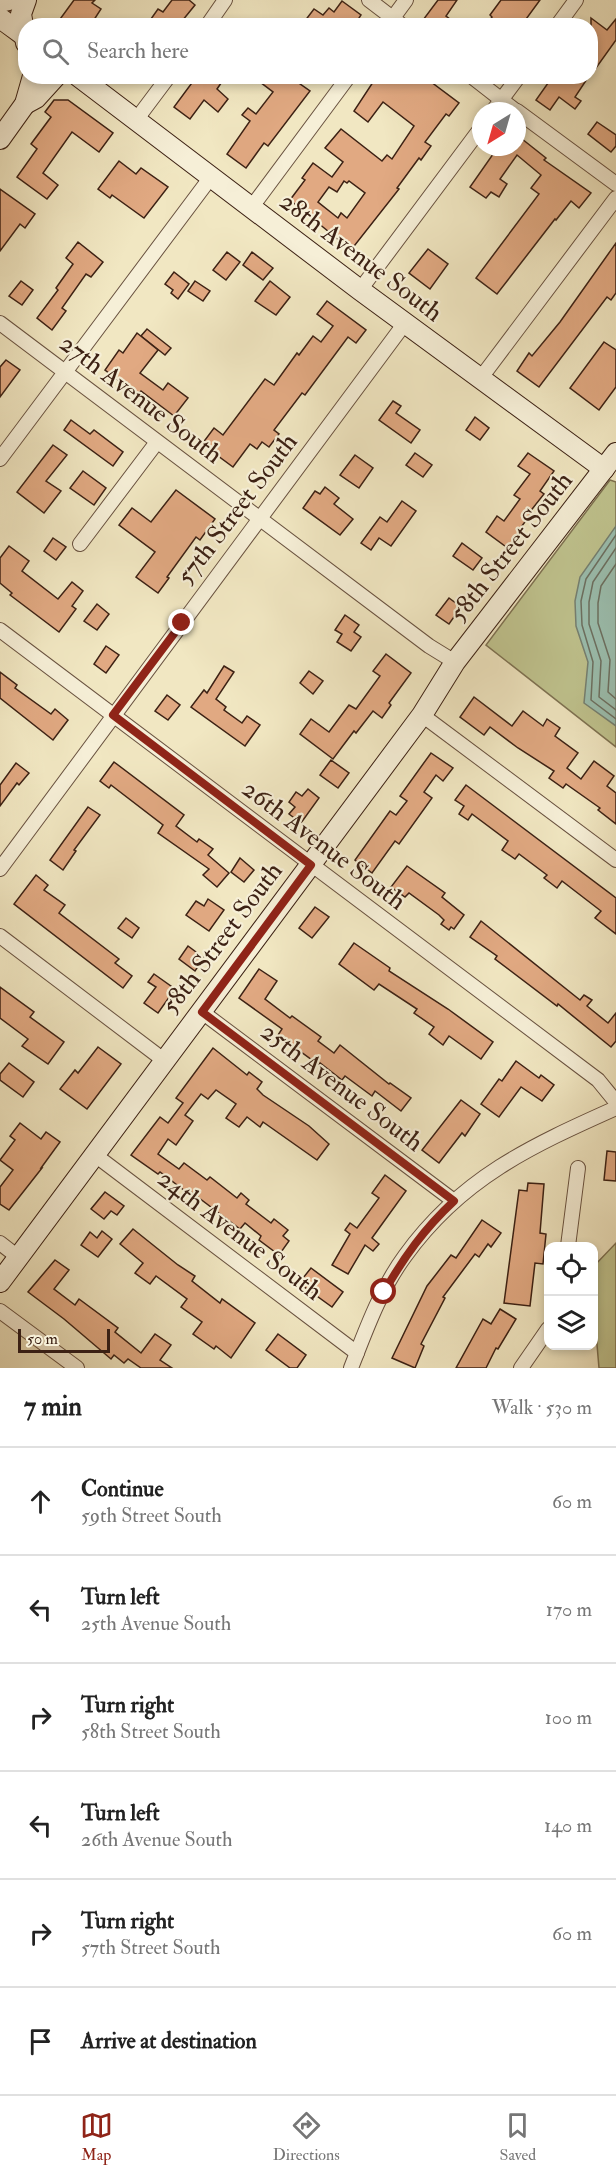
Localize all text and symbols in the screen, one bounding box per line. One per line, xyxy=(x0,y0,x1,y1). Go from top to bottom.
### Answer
search box xyxy=(18,18,598,84)
icon: search xyxy=(39,35,72,68)
text: Search here xyxy=(87,37,189,65)
north arrow xyxy=(472,102,526,156)
street label: 28th Avenue South xyxy=(273,185,449,329)
street label: 27th Avenue South xyxy=(53,327,229,471)
street label: 57th Street South xyxy=(170,427,305,591)
street label: 58th Street South xyxy=(442,465,580,628)
route end xyxy=(168,609,194,635)
street label: 26th Avenue South xyxy=(236,773,413,917)
street label: 58th Street South xyxy=(155,856,290,1020)
street label: 25th Avenue South xyxy=(254,1015,430,1159)
street label: 24th Avenue South xyxy=(151,1163,329,1308)
map controls xyxy=(544,1242,598,1350)
button: locate xyxy=(544,1242,598,1296)
route start xyxy=(370,1278,396,1304)
button: layers xyxy=(544,1296,598,1350)
scale bar xyxy=(18,1326,110,1354)
text: 50 m xyxy=(27,1329,58,1349)
text: 7 min xyxy=(24,1391,82,1423)
text: Walk · 530 m xyxy=(492,1395,592,1420)
text: Continue xyxy=(81,1475,164,1503)
icon: ahead xyxy=(24,1485,57,1518)
text: 60 m xyxy=(552,1489,592,1514)
text: 59th Street South xyxy=(81,1503,222,1528)
text: Turn left xyxy=(81,1583,160,1611)
icon: left xyxy=(24,1593,57,1626)
text: 170 m xyxy=(546,1597,592,1622)
text: 25th Avenue South xyxy=(81,1611,231,1636)
text: Turn right xyxy=(81,1691,174,1719)
icon: right xyxy=(24,1701,57,1734)
text: 100 m xyxy=(545,1705,592,1730)
text: 58th Street South xyxy=(81,1719,221,1744)
text: Turn left xyxy=(81,1799,160,1827)
icon: left xyxy=(24,1809,57,1842)
text: 140 m xyxy=(544,1813,592,1838)
text: 26th Avenue South xyxy=(81,1827,233,1852)
text: Turn right xyxy=(81,1907,174,1935)
icon: right xyxy=(24,1917,57,1950)
text: 60 m xyxy=(552,1921,592,1946)
text: 57th Street South xyxy=(81,1935,221,1960)
icon: arrive xyxy=(24,2025,57,2058)
text: Arrive at destination xyxy=(81,2027,257,2055)
tab: Map xyxy=(80,2109,113,2165)
tab: Directions xyxy=(273,2109,340,2165)
tab: Saved xyxy=(500,2109,536,2165)

